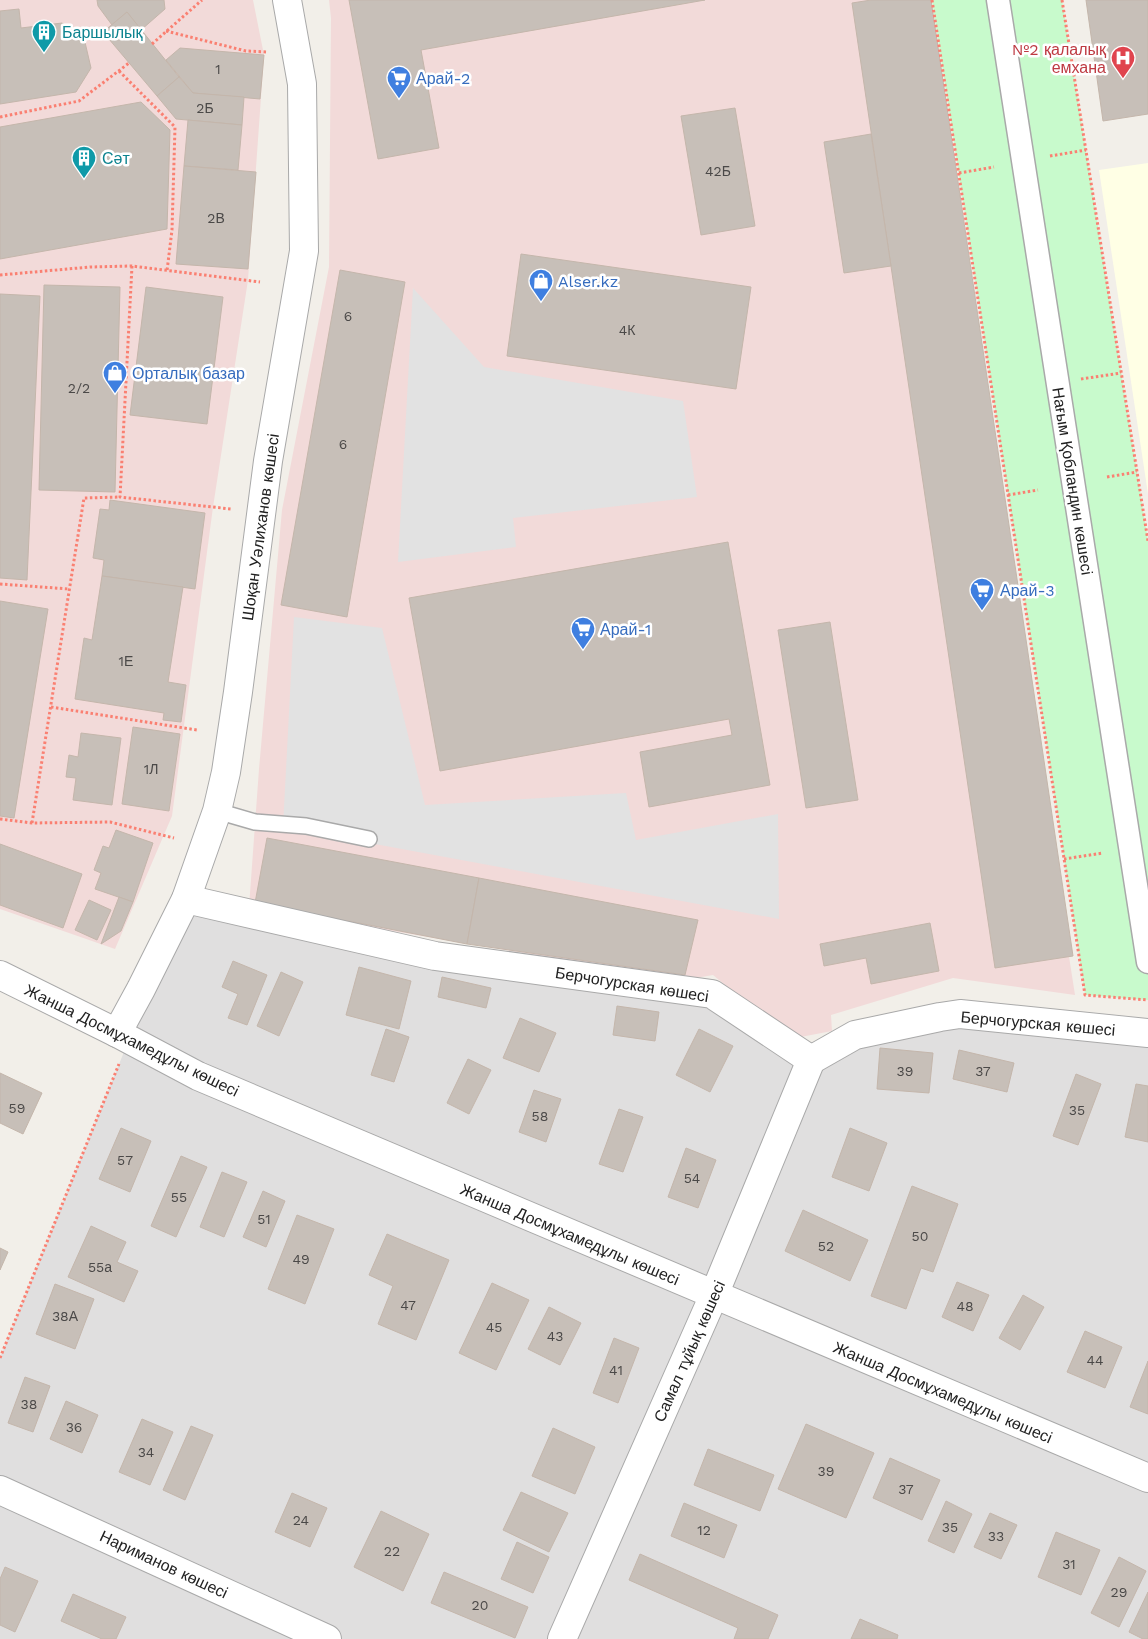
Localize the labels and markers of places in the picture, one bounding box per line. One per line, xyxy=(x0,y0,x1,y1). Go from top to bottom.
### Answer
building icon: Баршылық xyxy=(31,19,57,53)
place label: Баршылық xyxy=(62,23,143,42)
place label: №2 қалалық емхана xyxy=(1012,40,1107,77)
hospital icon: №2 қалалық емхана xyxy=(1110,45,1136,79)
supermarket icon: Арай-2 xyxy=(386,65,412,99)
place label: Арай-2 xyxy=(416,69,470,88)
building icon: Сәт xyxy=(71,145,97,179)
place label: Сәт xyxy=(102,149,130,168)
shop icon: Alser.kz xyxy=(528,268,554,302)
place label: Alser.kz xyxy=(558,272,618,291)
shop icon: Орталық базар xyxy=(102,360,128,394)
place label: Орталық базар xyxy=(132,364,245,383)
supermarket icon: Арай-3 xyxy=(969,577,995,611)
place label: Арай-3 xyxy=(1000,581,1055,600)
supermarket icon: Арай-1 xyxy=(570,616,596,650)
place label: Арай-1 xyxy=(600,620,651,639)

